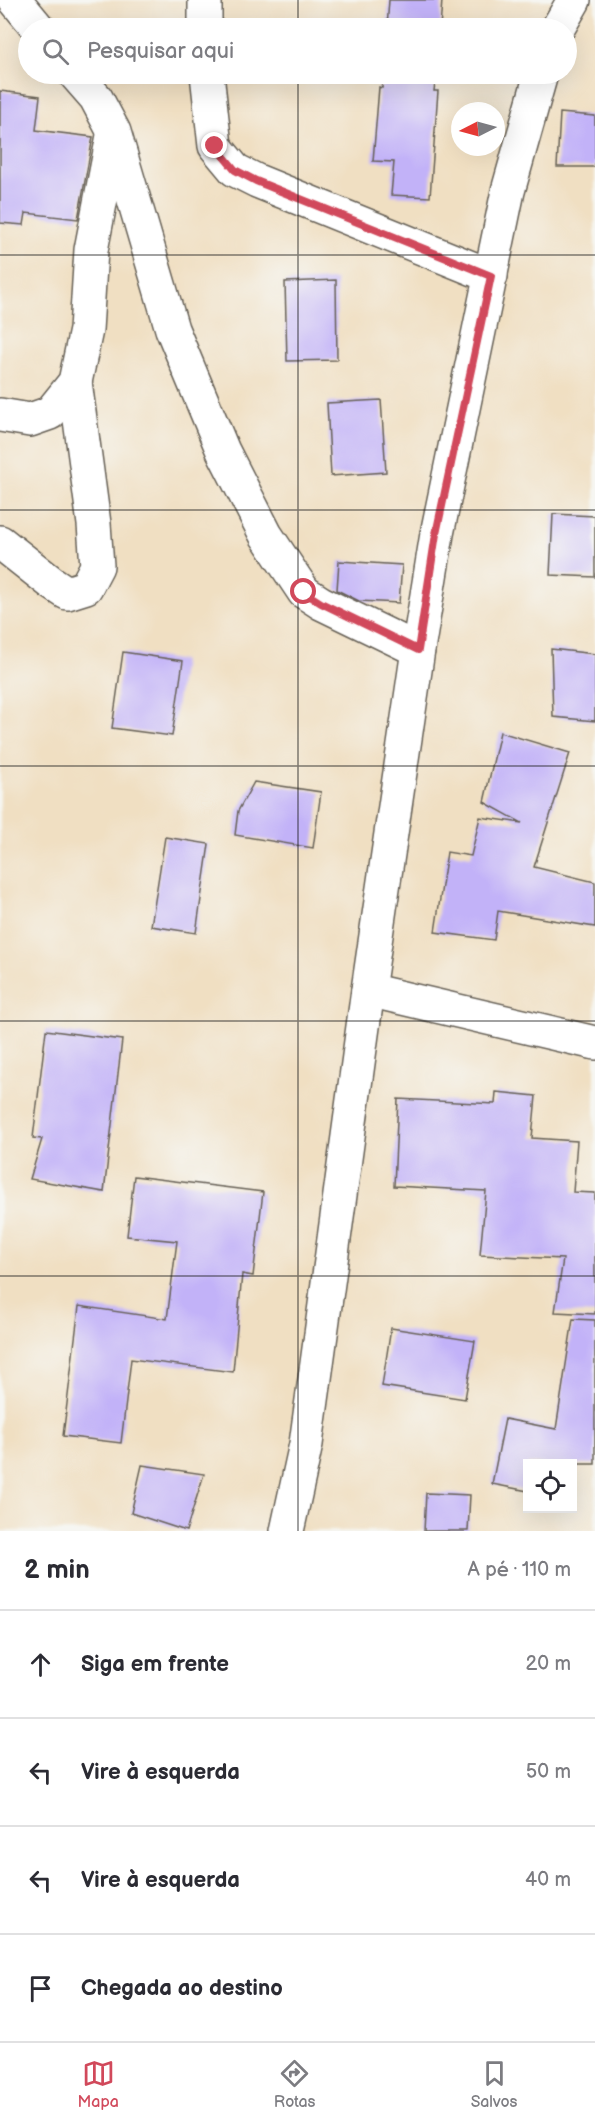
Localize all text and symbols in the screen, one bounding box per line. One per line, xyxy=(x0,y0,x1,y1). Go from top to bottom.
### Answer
search box xyxy=(18,18,577,84)
icon: search xyxy=(39,35,72,68)
text: Pesquisar aqui xyxy=(87,38,234,65)
north arrow xyxy=(451,102,505,156)
route end xyxy=(201,132,227,158)
route start xyxy=(290,578,316,604)
map controls xyxy=(523,1459,577,1513)
button: locate xyxy=(523,1459,577,1513)
text: 2 min xyxy=(24,1555,90,1586)
text: A pé · 110 m xyxy=(468,1558,571,1582)
icon: ahead xyxy=(24,1648,57,1681)
text: Siga em frente xyxy=(81,1651,229,1678)
text: 20 m xyxy=(526,1652,571,1676)
icon: left xyxy=(24,1756,57,1789)
text: Vire à esquerda xyxy=(81,1759,240,1786)
text: 50 m xyxy=(526,1760,571,1784)
icon: left xyxy=(24,1864,57,1897)
text: Vire à esquerda xyxy=(81,1867,240,1894)
text: 40 m xyxy=(525,1868,571,1892)
icon: arrive xyxy=(24,1972,57,2005)
text: Chegada ao destino xyxy=(81,1975,283,2002)
tab: Mapa xyxy=(78,2057,119,2112)
tab: Rotas xyxy=(274,2057,316,2112)
tab: Salvos xyxy=(471,2057,517,2112)

